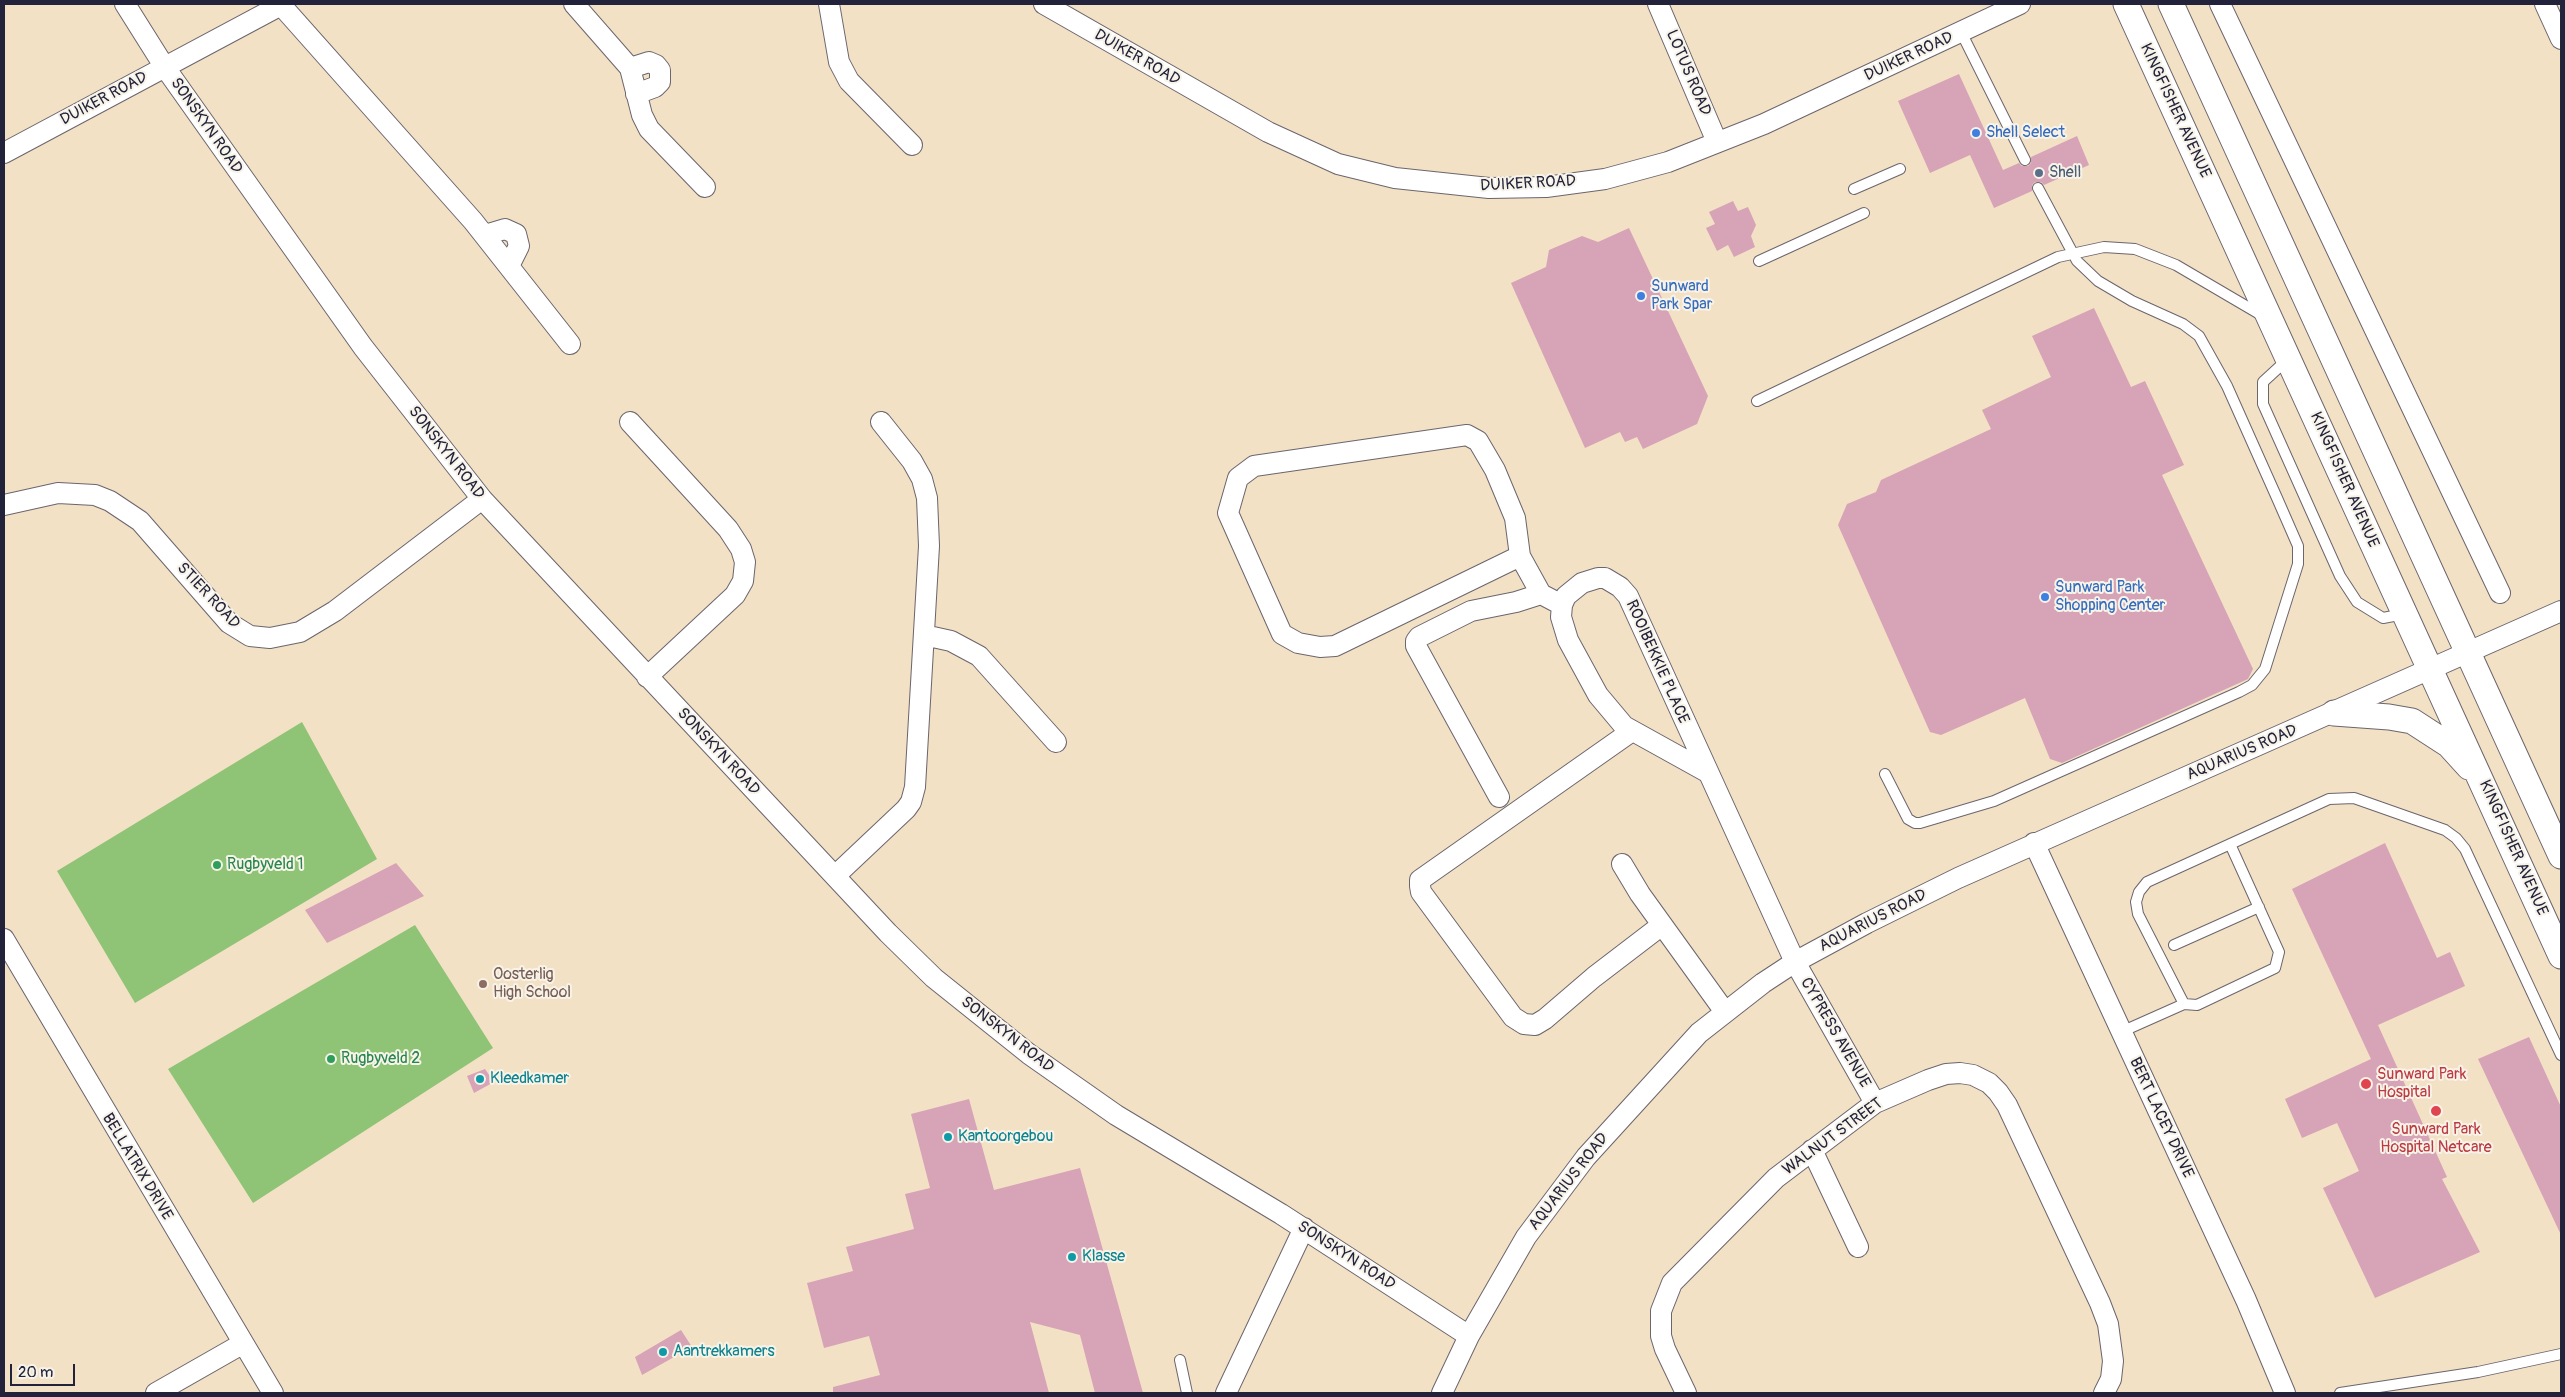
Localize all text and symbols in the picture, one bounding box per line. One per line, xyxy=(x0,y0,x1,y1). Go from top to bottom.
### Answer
street label: DUIKER ROAD xyxy=(1091,26,1183,90)
street label: LOTUS ROAD xyxy=(1661,27,1715,119)
street label: DUIKER ROAD xyxy=(1862,28,1956,86)
street label: KINGFISHER AVENUE xyxy=(2135,41,2215,181)
street label: DUIKER ROAD xyxy=(57,68,151,130)
street label: SONSKYN ROAD xyxy=(166,74,246,178)
place label: Shell Select xyxy=(1986,123,2065,143)
marker: Shell Select xyxy=(1970,127,1982,139)
place label: Shell xyxy=(2049,163,2081,183)
marker: Shell xyxy=(2033,167,2045,179)
street label: DUIKER ROAD xyxy=(1480,172,1576,196)
place label: Sunward Park Spar xyxy=(1651,277,1713,315)
marker: Sunward Park Spar xyxy=(1635,290,1647,302)
street label: SONSKYN ROAD xyxy=(404,403,488,503)
street label: KINGFISHER AVENUE xyxy=(2305,409,2383,551)
street label: STIER ROAD xyxy=(172,559,244,633)
place label: Sunward Park Shopping Center xyxy=(2055,578,2165,616)
marker: Sunward Park Shopping Center xyxy=(2039,591,2051,603)
street label: ROOIBEKKIE PLACE xyxy=(1621,597,1693,727)
street label: SONSKYN ROAD xyxy=(673,704,763,800)
street label: AQUARIUS ROAD xyxy=(2184,721,2300,785)
street label: KINGFISHER AVENUE xyxy=(2474,777,2552,919)
place label: Rugbyveld 1 xyxy=(227,855,304,875)
marker: Rugbyveld 1 xyxy=(211,859,223,871)
street label: AQUARIUS ROAD xyxy=(1816,886,1930,956)
place label: Oosterlig High School xyxy=(493,965,571,1003)
street label: CYPRESS AVENUE xyxy=(1796,975,1874,1091)
marker: Oosterlig High School xyxy=(477,978,489,990)
street label: SONSKYN ROAD xyxy=(957,993,1057,1077)
place label: Rugbyveld 2 xyxy=(341,1049,420,1069)
marker: Rugbyveld 2 xyxy=(325,1053,337,1065)
street label: BERT LACEY DRIVE xyxy=(2125,1055,2197,1181)
place label: Sunward Park Hospital xyxy=(2377,1065,2466,1103)
place label: Kleedkamer xyxy=(490,1069,569,1089)
marker: Kleedkamer xyxy=(474,1073,486,1085)
marker: Sunward Park Hospital xyxy=(2359,1077,2373,1091)
street label: WALNUT STREET xyxy=(1779,1094,1887,1180)
marker: Sunward Park Hospital Netcare xyxy=(2429,1104,2443,1118)
street label: BELLATRIX DRIVE xyxy=(97,1110,177,1224)
place label: Sunward Park Hospital Netcare xyxy=(2380,1120,2492,1158)
place label: Kantoorgebou xyxy=(958,1127,1053,1147)
street label: AQUARIUS ROAD xyxy=(1525,1130,1613,1234)
marker: Kantoorgebou xyxy=(942,1131,954,1143)
street label: SONSKYN ROAD xyxy=(1294,1217,1398,1295)
place label: Klasse xyxy=(1082,1247,1125,1267)
marker: Klasse xyxy=(1066,1251,1078,1263)
place label: Aantrekkamers xyxy=(673,1342,775,1362)
marker: Aantrekkamers xyxy=(657,1346,669,1358)
scale bar xyxy=(12,1354,78,1386)
text: 20 m xyxy=(18,1363,53,1382)

